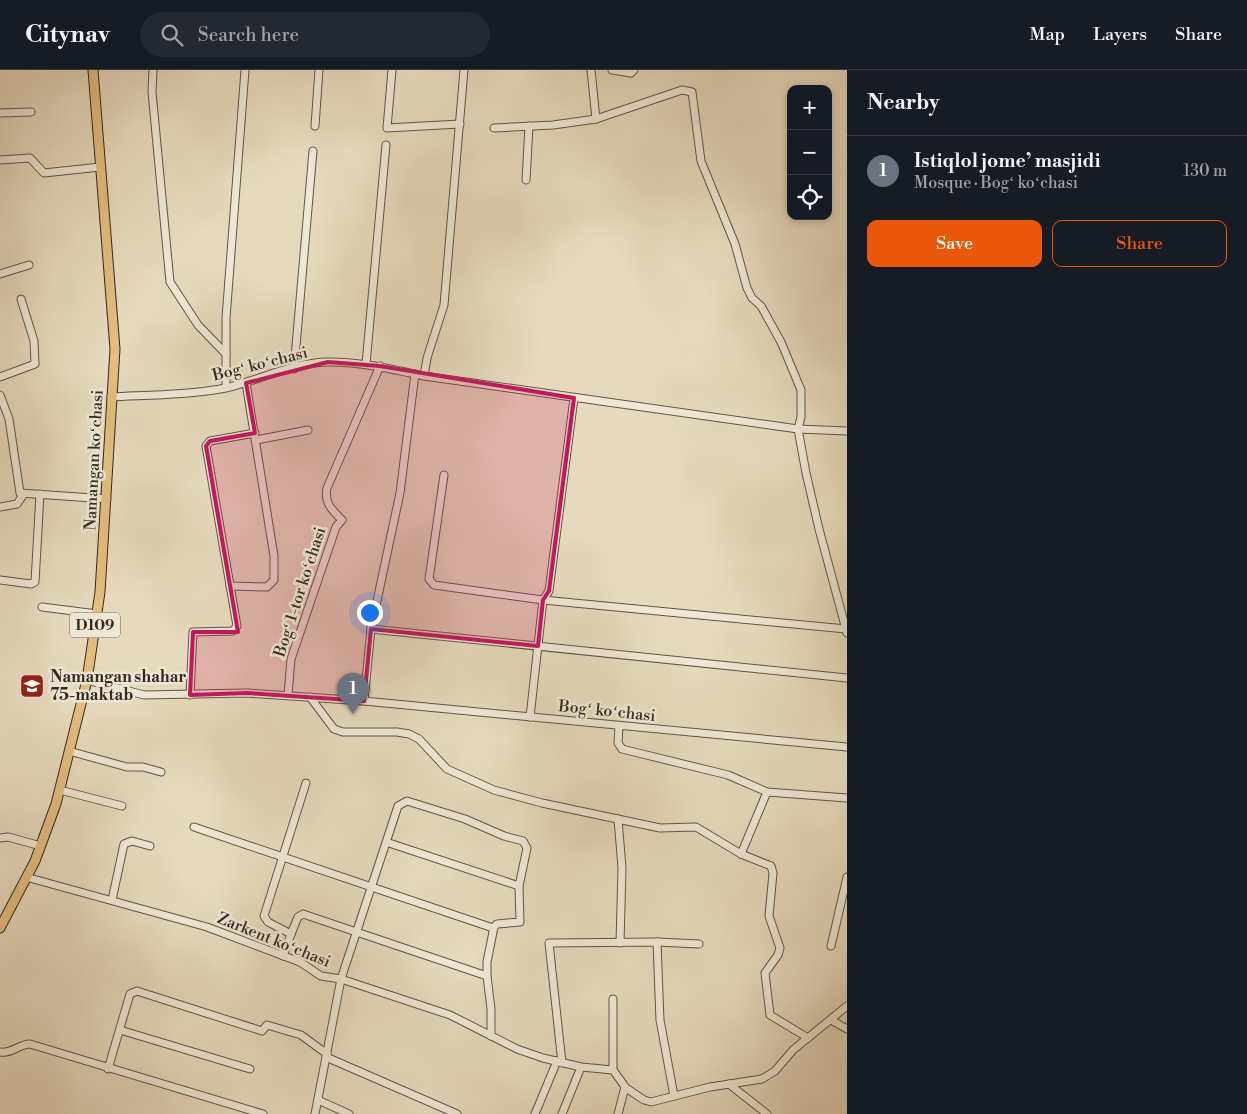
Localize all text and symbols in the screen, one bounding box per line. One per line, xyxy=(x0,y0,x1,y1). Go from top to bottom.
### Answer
search box xyxy=(140,12,490,57)
text: Citynav xyxy=(25,20,110,50)
icon: search xyxy=(158,21,186,49)
text: Search here xyxy=(198,23,299,47)
text: Map xyxy=(1030,23,1065,46)
text: Layers xyxy=(1093,23,1147,46)
text: Share xyxy=(1175,23,1222,46)
map controls xyxy=(787,85,832,220)
button: + xyxy=(787,85,832,130)
text: Nearby xyxy=(867,90,940,116)
button: − xyxy=(787,130,832,175)
text: Istiqlol jome’ masjidi xyxy=(914,149,1101,173)
text: 1 xyxy=(879,161,887,181)
text: 130 m xyxy=(1183,161,1227,181)
text: Mosque · Bogʻ koʻchasi xyxy=(914,173,1078,193)
button: locate xyxy=(787,175,832,220)
button: Save xyxy=(867,220,1042,267)
button: Share xyxy=(1052,220,1227,267)
street label: Bogʻ koʻchasi xyxy=(209,343,310,386)
street label: Namangan koʻchasi xyxy=(80,389,108,531)
street label: Bogʻ 1-tor koʻchasi xyxy=(269,525,330,660)
your location xyxy=(357,600,383,626)
road number: D109 xyxy=(70,612,120,638)
place label: Namangan shahar 75-maktab xyxy=(50,667,186,705)
school or university icon: Namangan shahar 75-maktab xyxy=(19,673,45,699)
pin: 1 xyxy=(337,673,369,714)
street label: Bogʻ koʻchasi xyxy=(556,696,657,726)
street label: Zarkent koʻchasi xyxy=(214,908,334,972)

